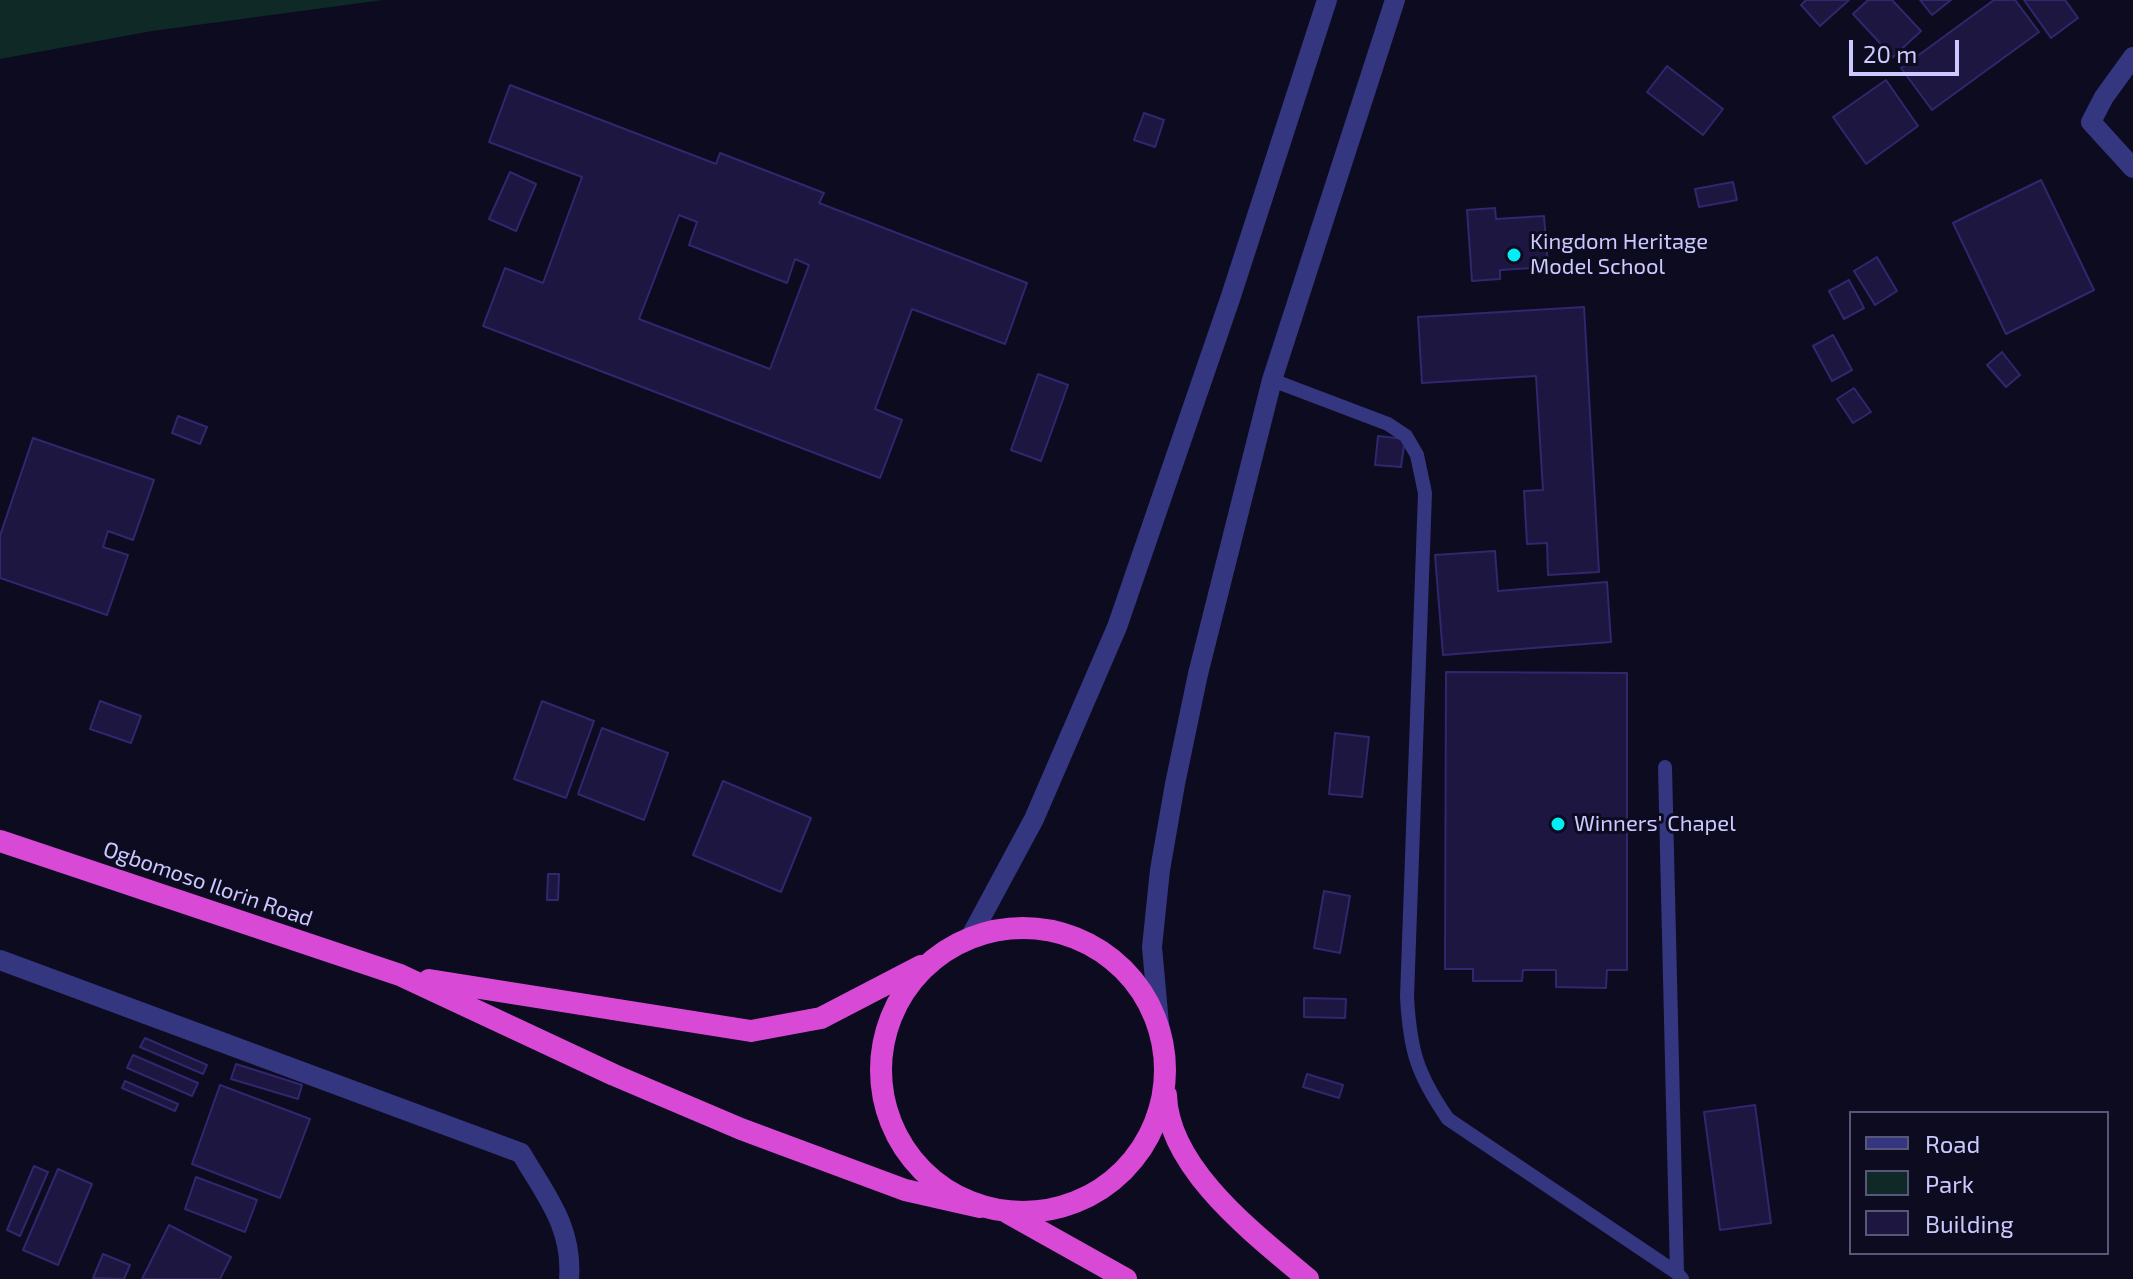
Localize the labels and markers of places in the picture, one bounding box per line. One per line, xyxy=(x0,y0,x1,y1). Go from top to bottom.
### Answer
place label: Kingdom Heritage Model School xyxy=(1530,229,1708,280)
marker: Kingdom Heritage Model School xyxy=(1505,246,1523,264)
place label: Winners' Chapel xyxy=(1574,811,1736,837)
marker: Winners' Chapel xyxy=(1549,815,1567,833)

